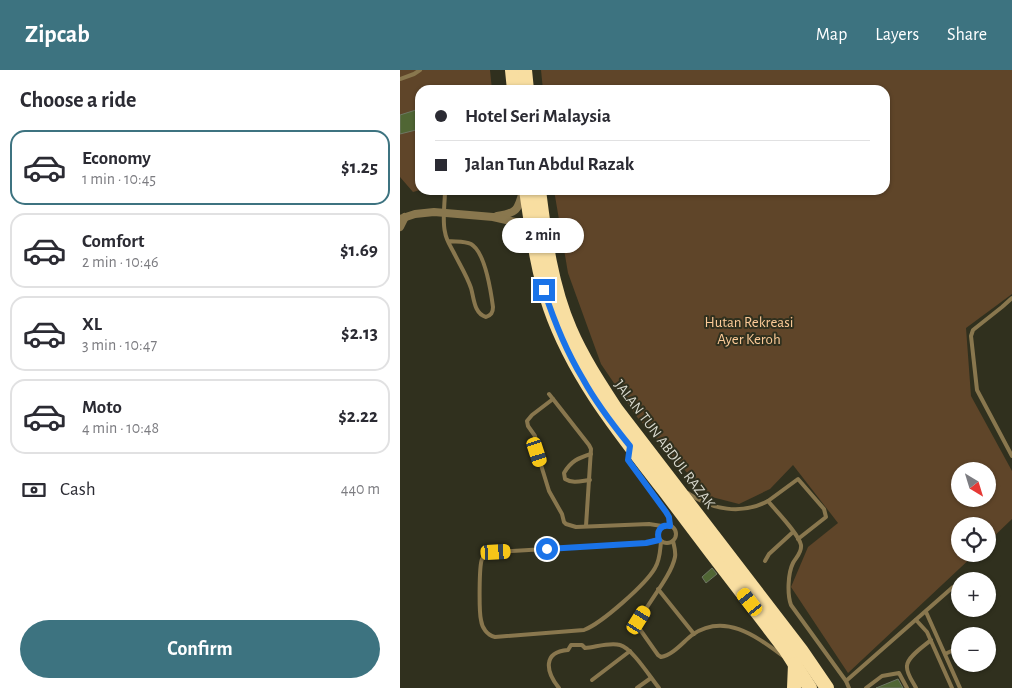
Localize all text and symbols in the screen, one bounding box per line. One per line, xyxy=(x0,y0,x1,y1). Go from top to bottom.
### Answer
text: Zipcab xyxy=(25,23,90,47)
text: Map xyxy=(816,26,847,44)
text: Layers xyxy=(875,26,919,44)
text: Share xyxy=(947,26,987,44)
text: Choose a ride xyxy=(20,89,136,111)
text: Hotel Seri Malaysia xyxy=(465,107,611,126)
icon: car xyxy=(22,145,67,190)
text: Economy xyxy=(82,149,151,168)
text: Jalan Tun Abdul Razak xyxy=(465,155,634,174)
text: $1.25 xyxy=(341,158,378,177)
text: 1 min · 10:45 xyxy=(82,171,156,187)
callout: 2 min xyxy=(503,218,585,252)
text: 2 min xyxy=(525,227,561,243)
icon: car xyxy=(22,228,67,273)
text: Comfort xyxy=(82,232,144,251)
text: $1.69 xyxy=(340,241,378,260)
text: 2 min · 10:46 xyxy=(82,254,159,270)
route end xyxy=(533,279,555,301)
icon: car xyxy=(22,311,67,356)
text: XL xyxy=(82,315,102,334)
park label: Hutan Rekreasi Ayer Keroh xyxy=(705,315,793,347)
text: $2.13 xyxy=(341,324,378,343)
text: 3 min · 10:47 xyxy=(82,337,157,353)
street label: JALAN TUN ABDUL RAZAK xyxy=(611,377,718,512)
icon: car xyxy=(22,394,67,439)
text: Moto xyxy=(82,398,122,417)
text: $2.22 xyxy=(338,407,378,426)
text: 4 min · 10:48 xyxy=(82,420,159,436)
car xyxy=(525,435,548,469)
north arrow xyxy=(951,462,996,508)
map controls xyxy=(951,462,996,672)
icon: cash xyxy=(20,476,48,504)
text: Cash xyxy=(60,480,96,499)
text: 440 m xyxy=(341,481,380,497)
button: locate xyxy=(951,517,996,562)
route start xyxy=(536,538,558,560)
car xyxy=(480,544,511,560)
button: + xyxy=(951,572,996,617)
car xyxy=(734,586,765,618)
car xyxy=(624,603,653,637)
button: Confirm xyxy=(20,620,380,678)
button: − xyxy=(951,627,996,672)

